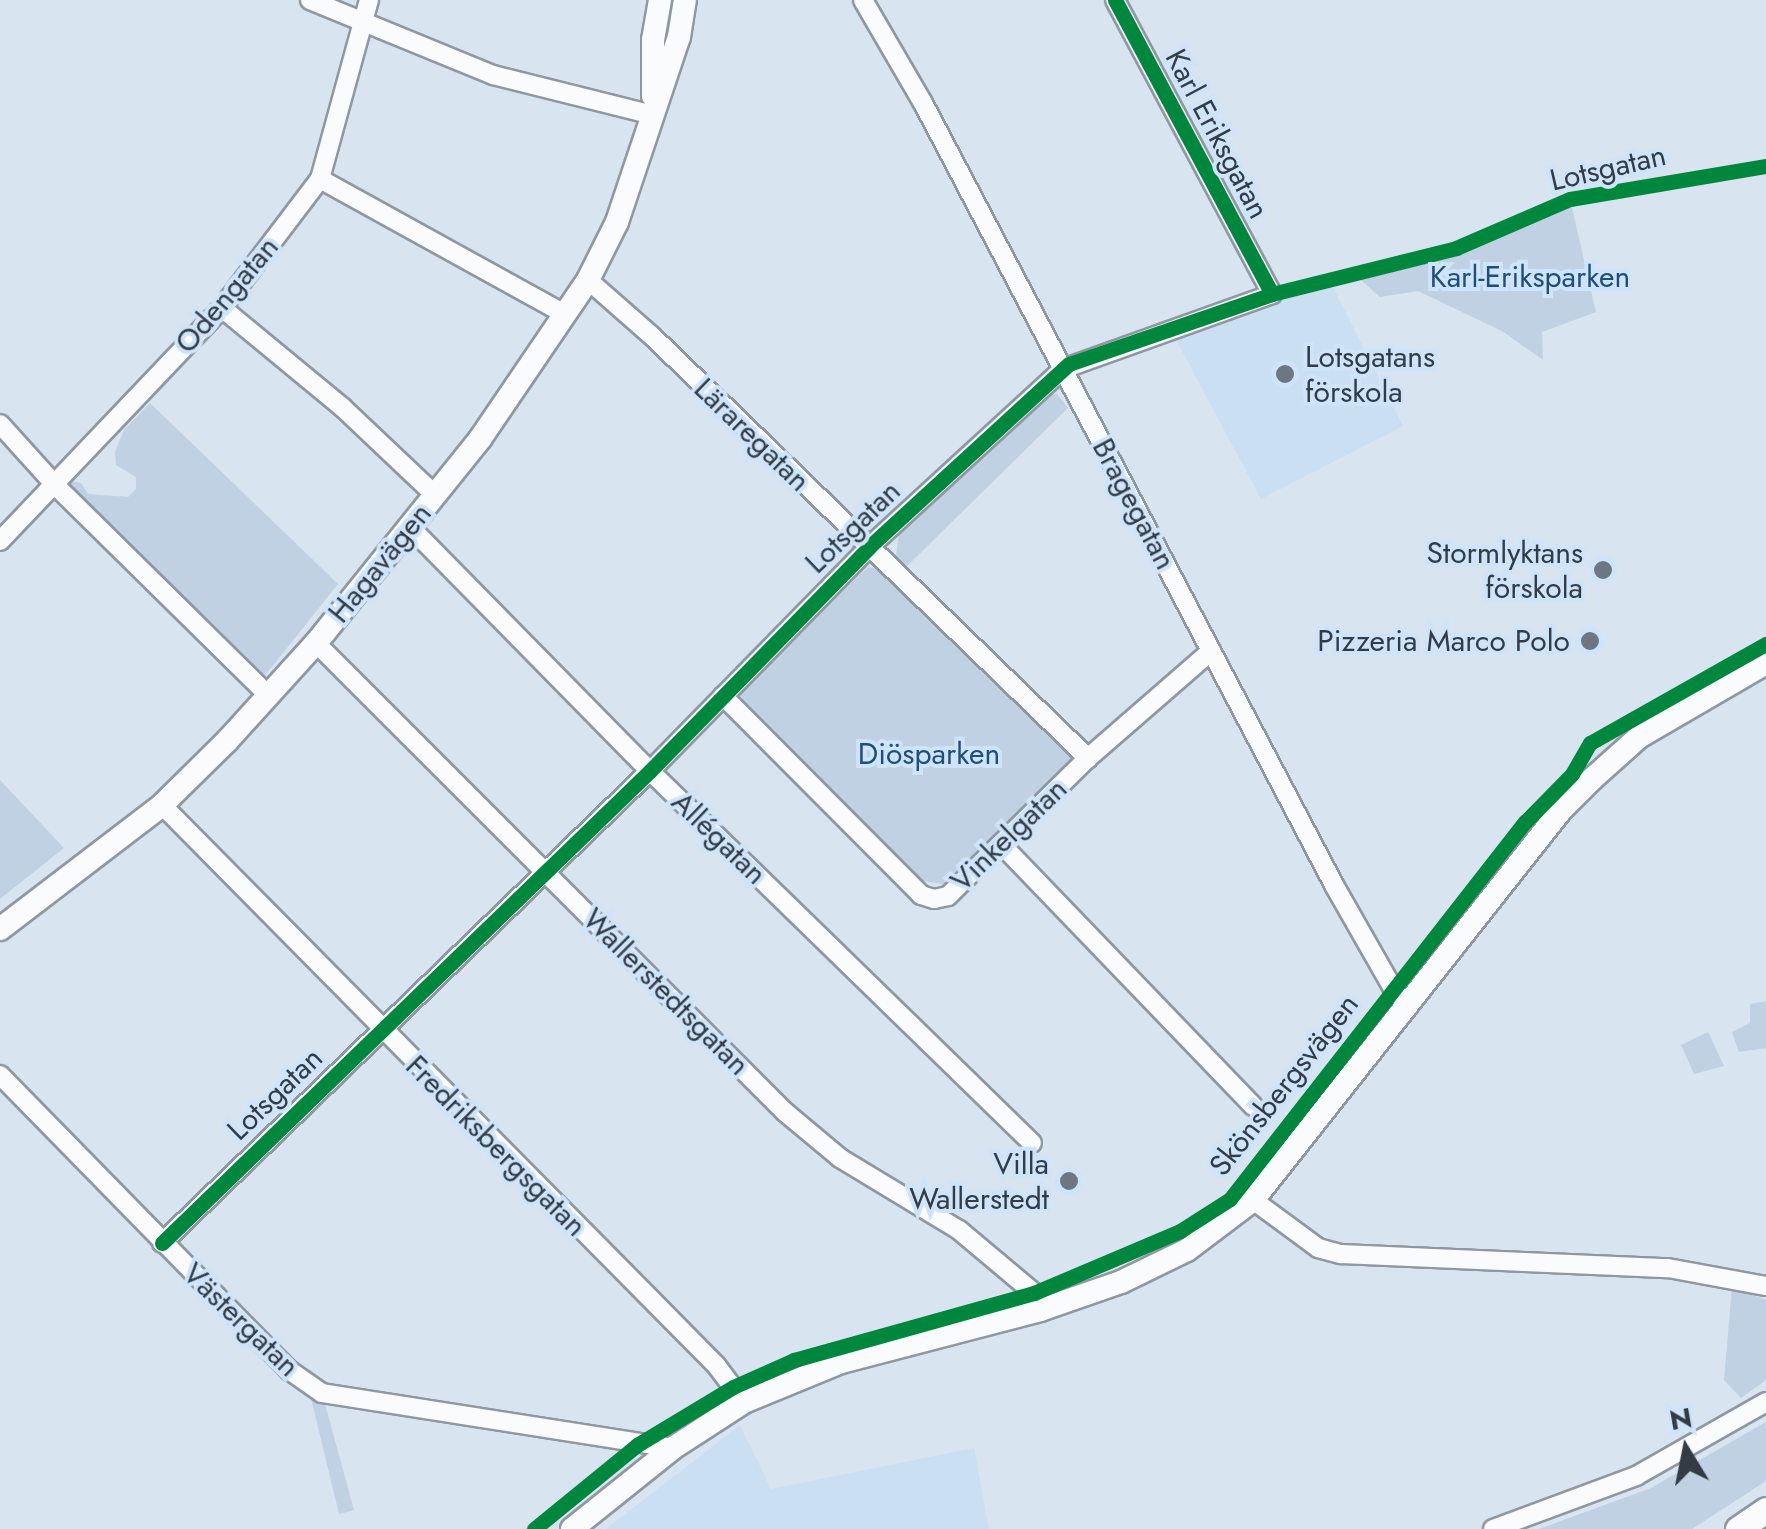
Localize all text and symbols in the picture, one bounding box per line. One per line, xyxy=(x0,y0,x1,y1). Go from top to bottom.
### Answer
street label: Karl Eriksgatan xyxy=(1157,43,1277,225)
street label: Lotsgatan xyxy=(1546,137,1670,199)
street label: Odengatan xyxy=(168,229,286,361)
park label: Karl-Eriksparken xyxy=(1430,259,1630,295)
place label: Lotsgatans förskola xyxy=(1305,339,1435,410)
marker: Lotsgatans förskola xyxy=(1274,363,1296,385)
street label: Läraregatan xyxy=(687,371,817,499)
street label: Bragegatan xyxy=(1085,432,1183,576)
street label: Lotsgatan xyxy=(798,473,908,581)
street label: Hagavägen xyxy=(321,496,439,630)
place label: Stormlyktans förskola xyxy=(1427,535,1583,606)
marker: Stormlyktans förskola xyxy=(1592,559,1614,581)
place label: Pizzeria Marco Polo xyxy=(1317,623,1570,659)
marker: Pizzeria Marco Polo xyxy=(1579,630,1601,652)
park label: Diösparken xyxy=(858,736,1000,772)
street label: Vinkelgatan xyxy=(943,771,1075,899)
street label: Allégatan xyxy=(664,784,774,892)
street label: Wallerstedtsgatan xyxy=(575,901,757,1083)
street label: Skönsbergsvägen xyxy=(1202,987,1366,1183)
street label: Lotsgatan xyxy=(220,1040,330,1148)
street label: Fredriksbergsgatan xyxy=(398,1048,594,1244)
place label: Villa Wallerstedt xyxy=(909,1146,1049,1216)
marker: Villa Wallerstedt xyxy=(1058,1170,1080,1192)
street label: Västergatan xyxy=(175,1256,307,1384)
text: N xyxy=(1666,1397,1695,1441)
north arrow xyxy=(1636,1399,1736,1499)

